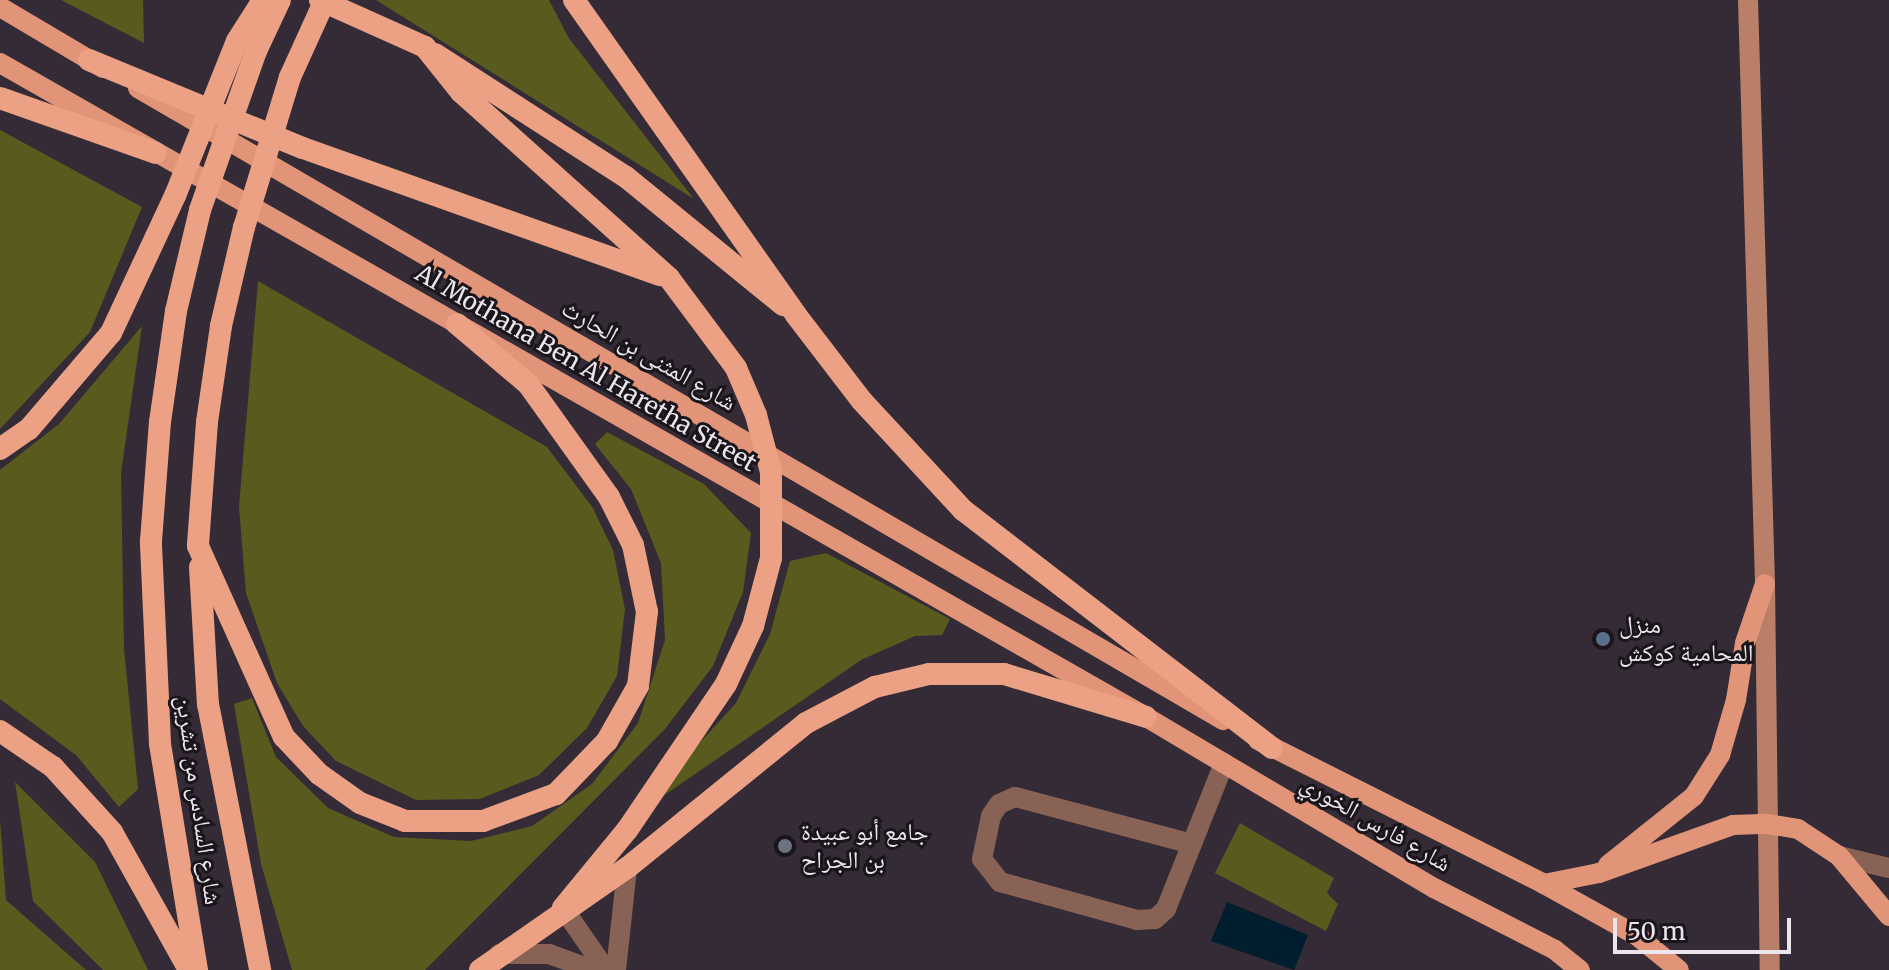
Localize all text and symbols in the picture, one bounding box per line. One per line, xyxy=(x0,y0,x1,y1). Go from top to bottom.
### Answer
street label: Al Mothana Ben Al Haretha Street xyxy=(410,258,762,478)
street label: شارع المثنى بن الحارث xyxy=(557,293,741,417)
place label: منزل المحامية كوكش xyxy=(1619,611,1753,667)
marker: منزل المحامية كوكش xyxy=(1594,630,1612,648)
street label: شارع السادس من تشرين xyxy=(170,694,228,906)
street label: شارع فارس الخوري xyxy=(1296,768,1456,878)
place label: جامع أبو عبيدة بن الجراح xyxy=(801,818,929,874)
marker: جامع أبو عبيدة بن الجراح xyxy=(776,837,794,855)
scale bar xyxy=(1617,902,1795,952)
text: 50 m xyxy=(1627,916,1686,947)

